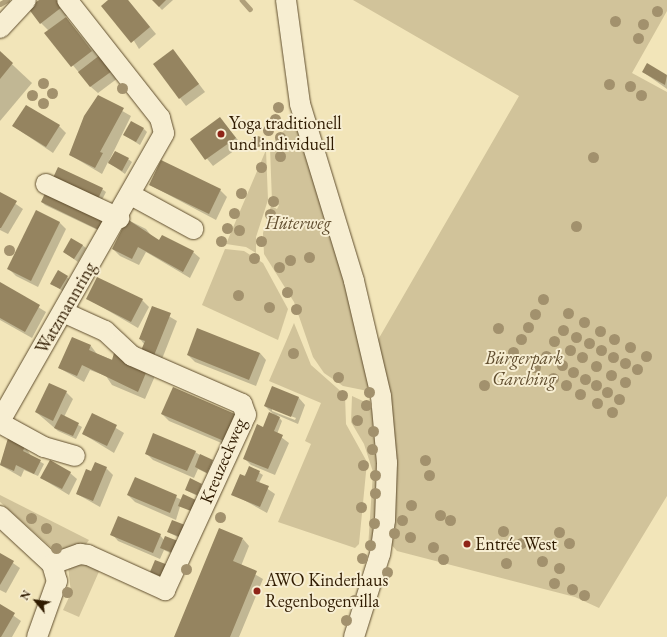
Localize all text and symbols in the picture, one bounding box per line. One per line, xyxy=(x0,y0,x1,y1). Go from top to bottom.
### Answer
place label: Yoga traditionell und individuell xyxy=(229,113,342,156)
marker: Yoga traditionell und individuell xyxy=(216,129,226,139)
park label: Hüterweg xyxy=(265,212,331,234)
street label: Watzmannring xyxy=(31,258,101,358)
park label: Bürgerpark Garching xyxy=(485,348,563,390)
street label: Kreuzeckweg xyxy=(195,415,251,507)
place label: Entrée West xyxy=(475,533,557,555)
marker: Entrée West xyxy=(462,539,472,549)
place label: AWO Kinderhaus Regenbogenvilla xyxy=(265,570,388,612)
north arrow xyxy=(16,581,56,621)
marker: AWO Kinderhaus Regenbogenvilla xyxy=(252,586,262,596)
text: N xyxy=(17,588,34,602)

